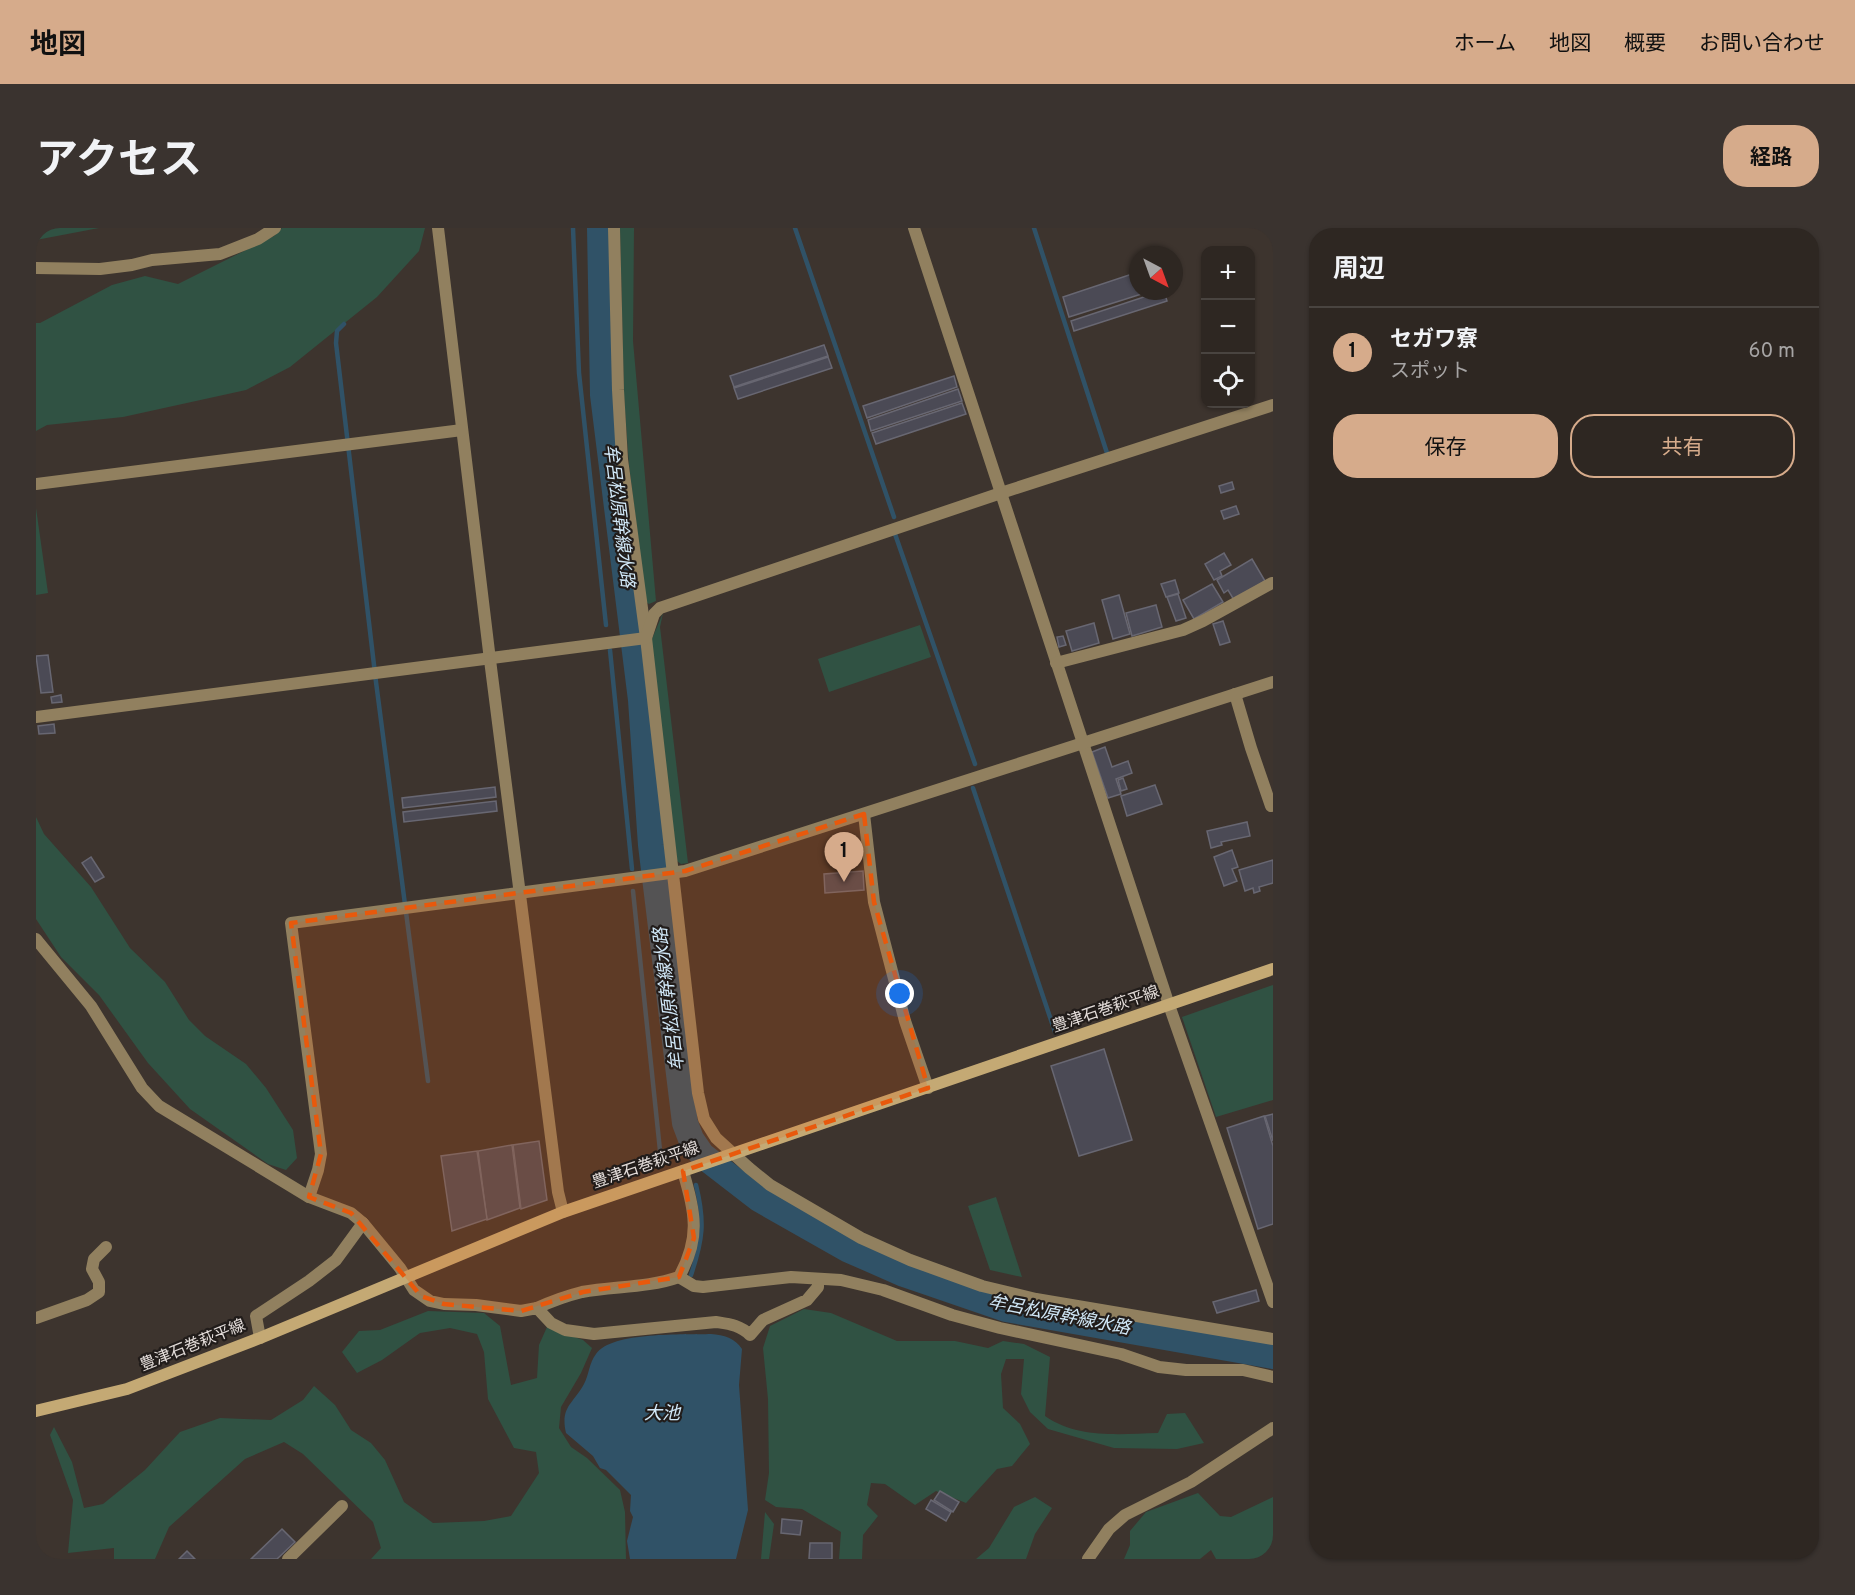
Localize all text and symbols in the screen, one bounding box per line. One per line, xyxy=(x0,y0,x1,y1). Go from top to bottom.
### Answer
text: 地図 xyxy=(30,28,86,64)
text: ホーム xyxy=(1454,31,1516,58)
text: 地図 xyxy=(1549,31,1591,58)
text: 概要 xyxy=(1624,31,1666,58)
text: お問い合わせ xyxy=(1699,31,1825,58)
button: 経路 xyxy=(1723,125,1819,187)
text: アクセス xyxy=(36,136,202,189)
north arrow xyxy=(1129,246,1183,300)
map controls xyxy=(1201,246,1255,408)
button: + xyxy=(1201,246,1255,300)
text: 周辺 xyxy=(1333,254,1385,287)
button: − xyxy=(1201,300,1255,354)
text: セガワ寮 xyxy=(1390,327,1478,354)
text: 1 xyxy=(1349,339,1357,365)
text: 60 m xyxy=(1749,339,1795,365)
button: locate xyxy=(1201,354,1255,408)
text: スポット xyxy=(1390,359,1470,385)
button: 保存 xyxy=(1333,414,1558,478)
button: 共有 xyxy=(1570,414,1795,478)
water label: 牟呂松原幹線水路 xyxy=(598,443,638,591)
pin: 1 xyxy=(824,832,864,882)
water label: 牟呂松原幹線水路 xyxy=(650,924,690,1072)
your location xyxy=(885,979,914,1008)
street label: 豊津石巻萩平線 xyxy=(1050,982,1162,1038)
street label: 豊津石巻萩平線 xyxy=(590,1138,702,1194)
water label: 牟呂松原幹線水路 xyxy=(986,1291,1134,1341)
street label: 豊津石巻萩平線 xyxy=(137,1316,249,1376)
water label: 大池 xyxy=(644,1403,682,1426)

